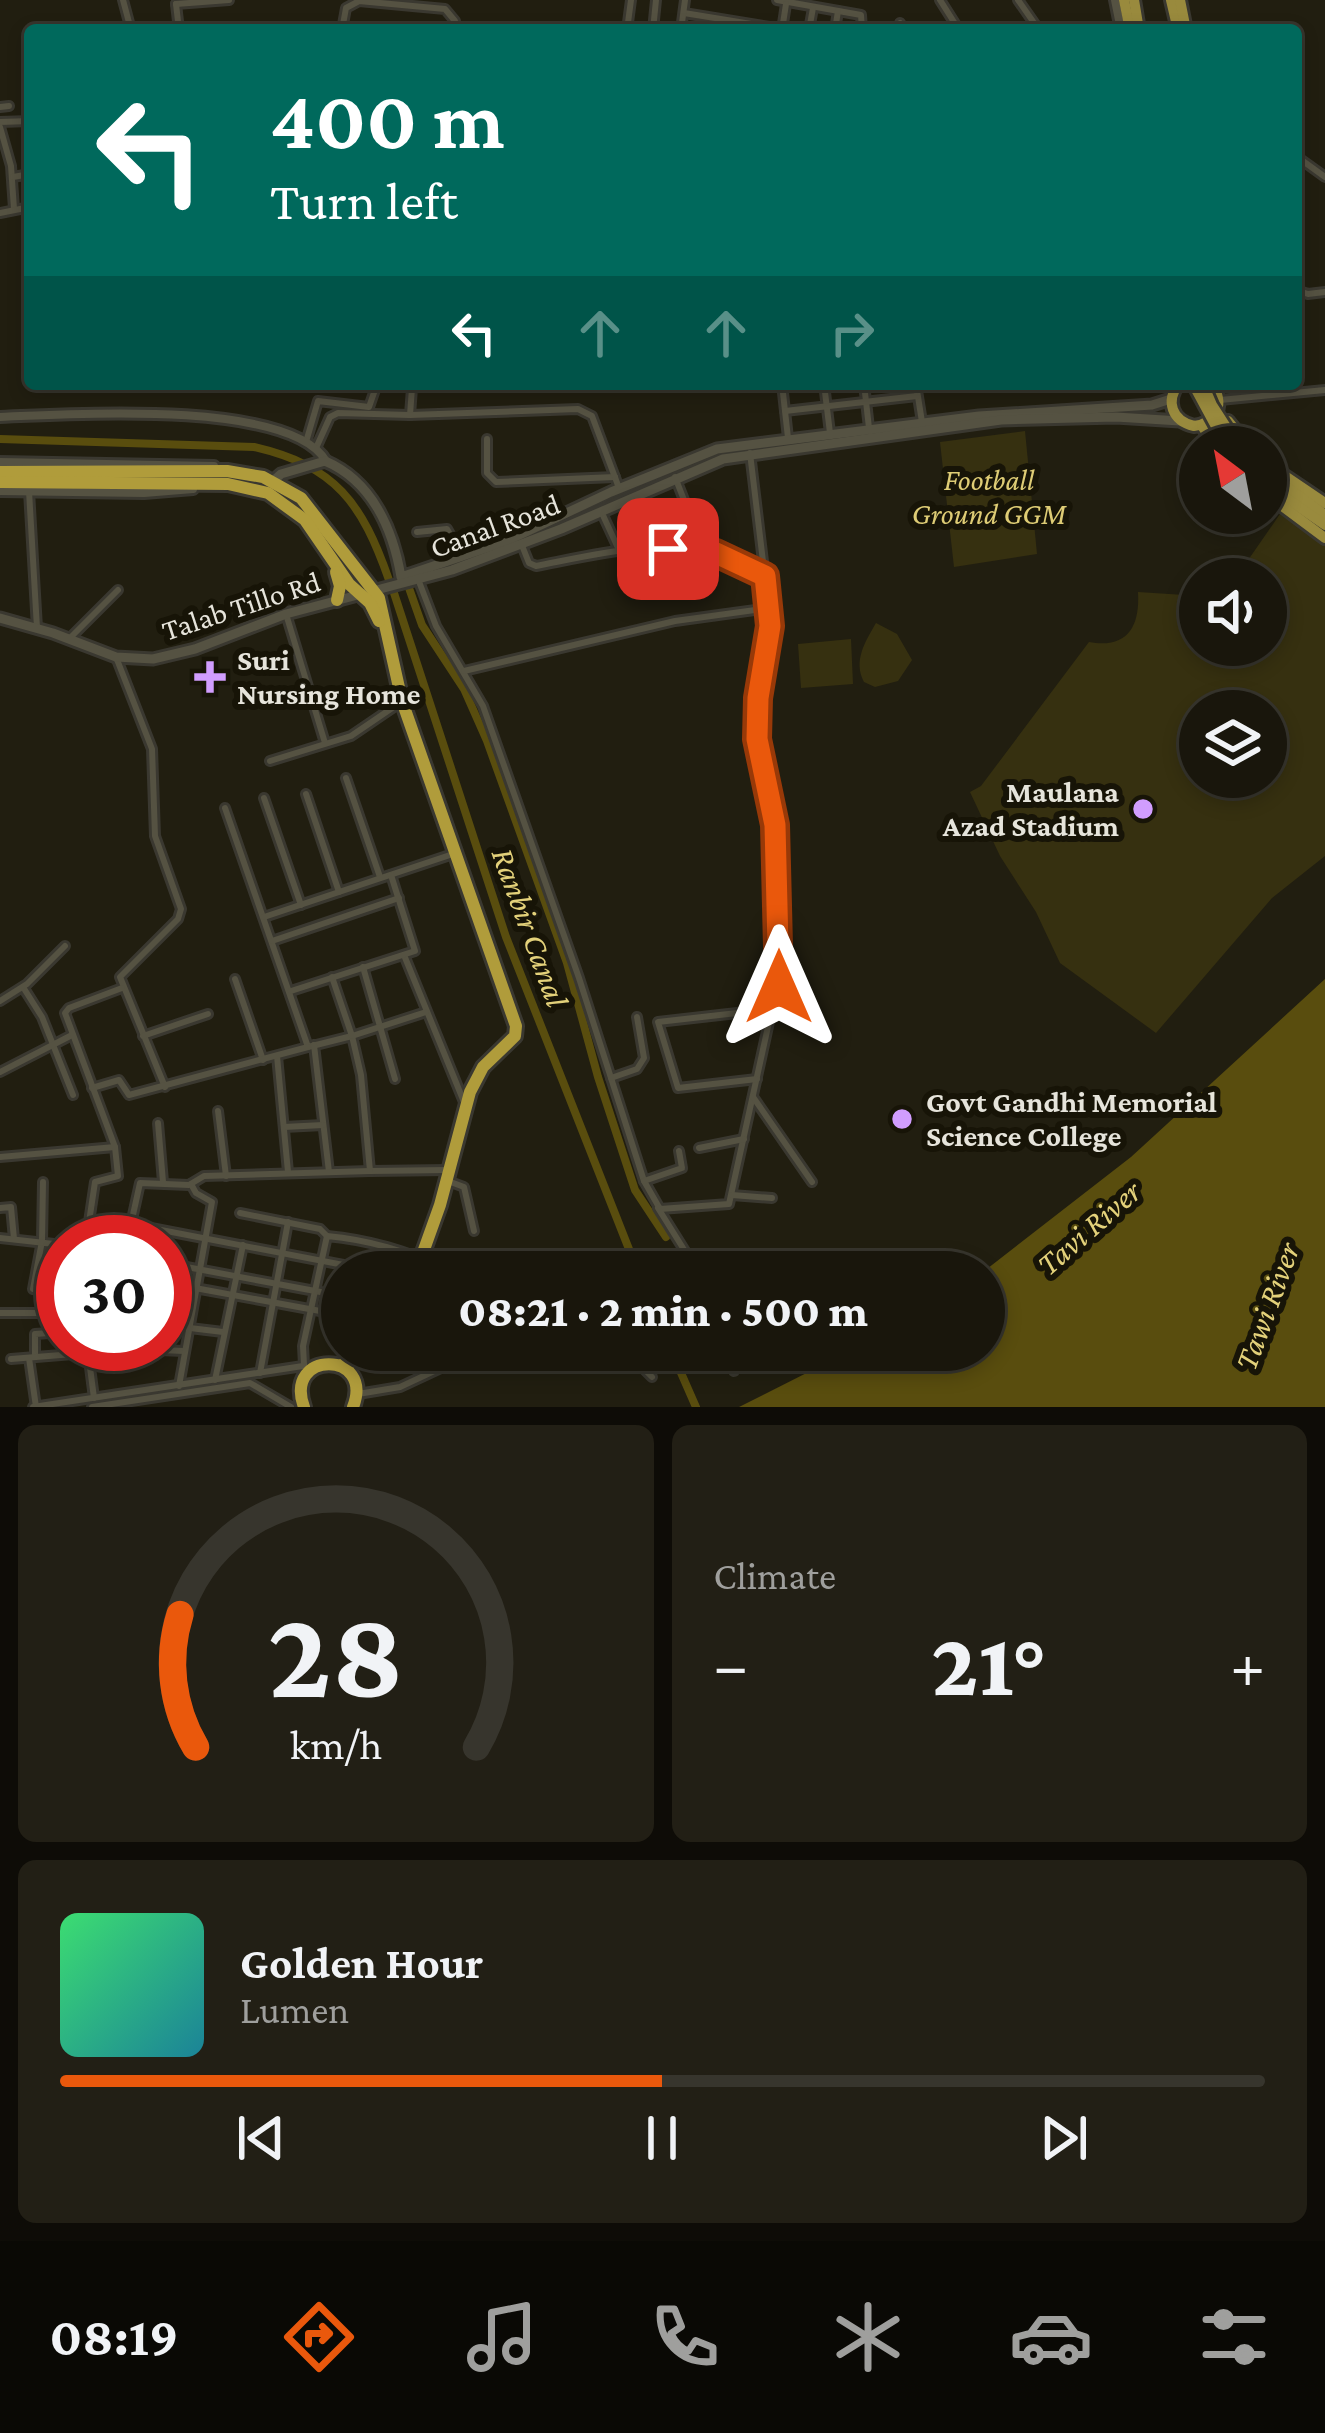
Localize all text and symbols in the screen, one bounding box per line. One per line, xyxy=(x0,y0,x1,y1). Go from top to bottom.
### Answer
icon: left xyxy=(72,72,228,228)
text: 400 m xyxy=(270,73,505,166)
text: Turn left xyxy=(270,171,458,231)
icon: left xyxy=(441,300,507,366)
icon: ahead xyxy=(567,300,633,366)
icon: ahead xyxy=(693,300,759,366)
icon: right xyxy=(819,300,885,366)
north arrow xyxy=(1179,426,1287,534)
map controls xyxy=(1179,426,1287,798)
park label: Football Ground GGM xyxy=(912,463,1067,530)
street label: Canal Road xyxy=(425,487,564,564)
pin xyxy=(617,498,719,600)
icon: arrive xyxy=(635,516,701,582)
button: sound xyxy=(1179,558,1287,666)
street label: Talab Tillo Rd xyxy=(158,564,324,647)
place label: Suri Nursing Home xyxy=(237,643,421,710)
marker: Suri Nursing Home xyxy=(194,661,226,693)
button: layers xyxy=(1179,690,1287,798)
place label: Maulana Azad Stadium xyxy=(942,775,1120,842)
marker: Maulana Azad Stadium xyxy=(1130,796,1156,822)
water label: Ranbir Canal xyxy=(485,843,577,1013)
position arrow xyxy=(716,924,842,1050)
place label: Govt Gandhi Memorial Science College xyxy=(926,1085,1217,1152)
marker: Govt Gandhi Memorial Science College xyxy=(889,1106,915,1132)
water label: Tavi River xyxy=(1029,1171,1149,1283)
speed limit sign: 30 xyxy=(36,1215,192,1371)
water label: Tawi River xyxy=(1226,1236,1307,1375)
text: 08:21 · 2 min · 500 m xyxy=(458,1286,868,1336)
text: Climate xyxy=(714,1554,836,1597)
text: 28 xyxy=(268,1584,404,1723)
text: 21° xyxy=(931,1614,1047,1714)
text: − xyxy=(714,1628,748,1701)
text: + xyxy=(1230,1628,1265,1701)
text: km/h xyxy=(290,1720,382,1767)
text: Golden Hour xyxy=(240,1938,483,1988)
text: Lumen xyxy=(240,1988,349,2031)
icon: previous xyxy=(228,2105,294,2171)
icon: pause xyxy=(629,2105,695,2171)
icon: next xyxy=(1031,2105,1097,2171)
icon: directions xyxy=(277,2295,361,2379)
icon: music xyxy=(460,2295,544,2379)
icon: phone xyxy=(643,2295,727,2379)
icon: climate xyxy=(826,2295,910,2379)
icon: car xyxy=(1009,2295,1093,2379)
icon: filters xyxy=(1192,2295,1276,2379)
text: 08:19 xyxy=(49,2307,178,2367)

